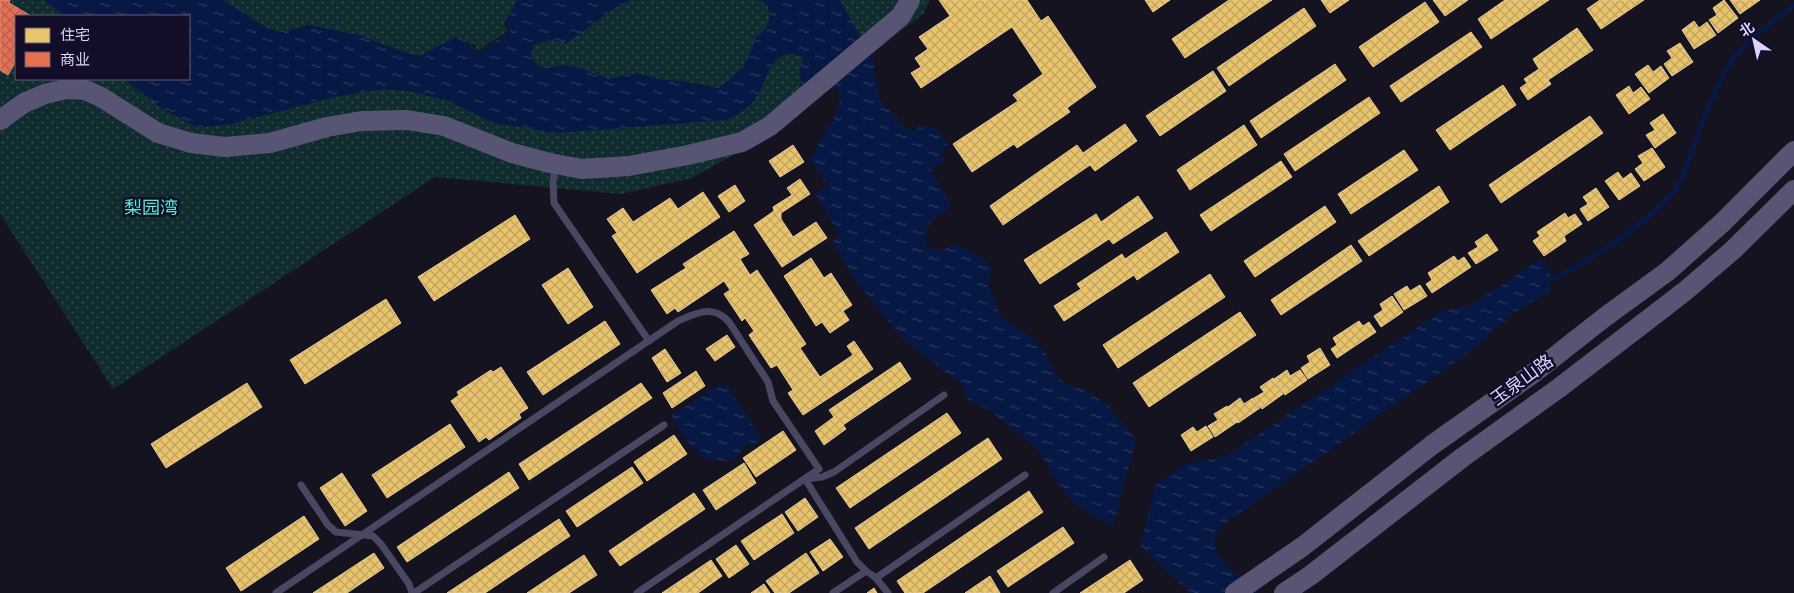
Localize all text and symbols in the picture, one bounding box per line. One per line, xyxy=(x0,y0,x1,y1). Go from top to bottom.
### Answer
legend xyxy=(15,15,190,80)
north arrow xyxy=(1729,15,1779,65)
text: 北 xyxy=(1737,20,1757,40)
text: 住宅 xyxy=(60,27,90,43)
text: 商业 xyxy=(60,52,90,68)
park label: 梨园湾 xyxy=(124,198,178,218)
street label: 玉泉山路 xyxy=(1487,351,1557,409)

